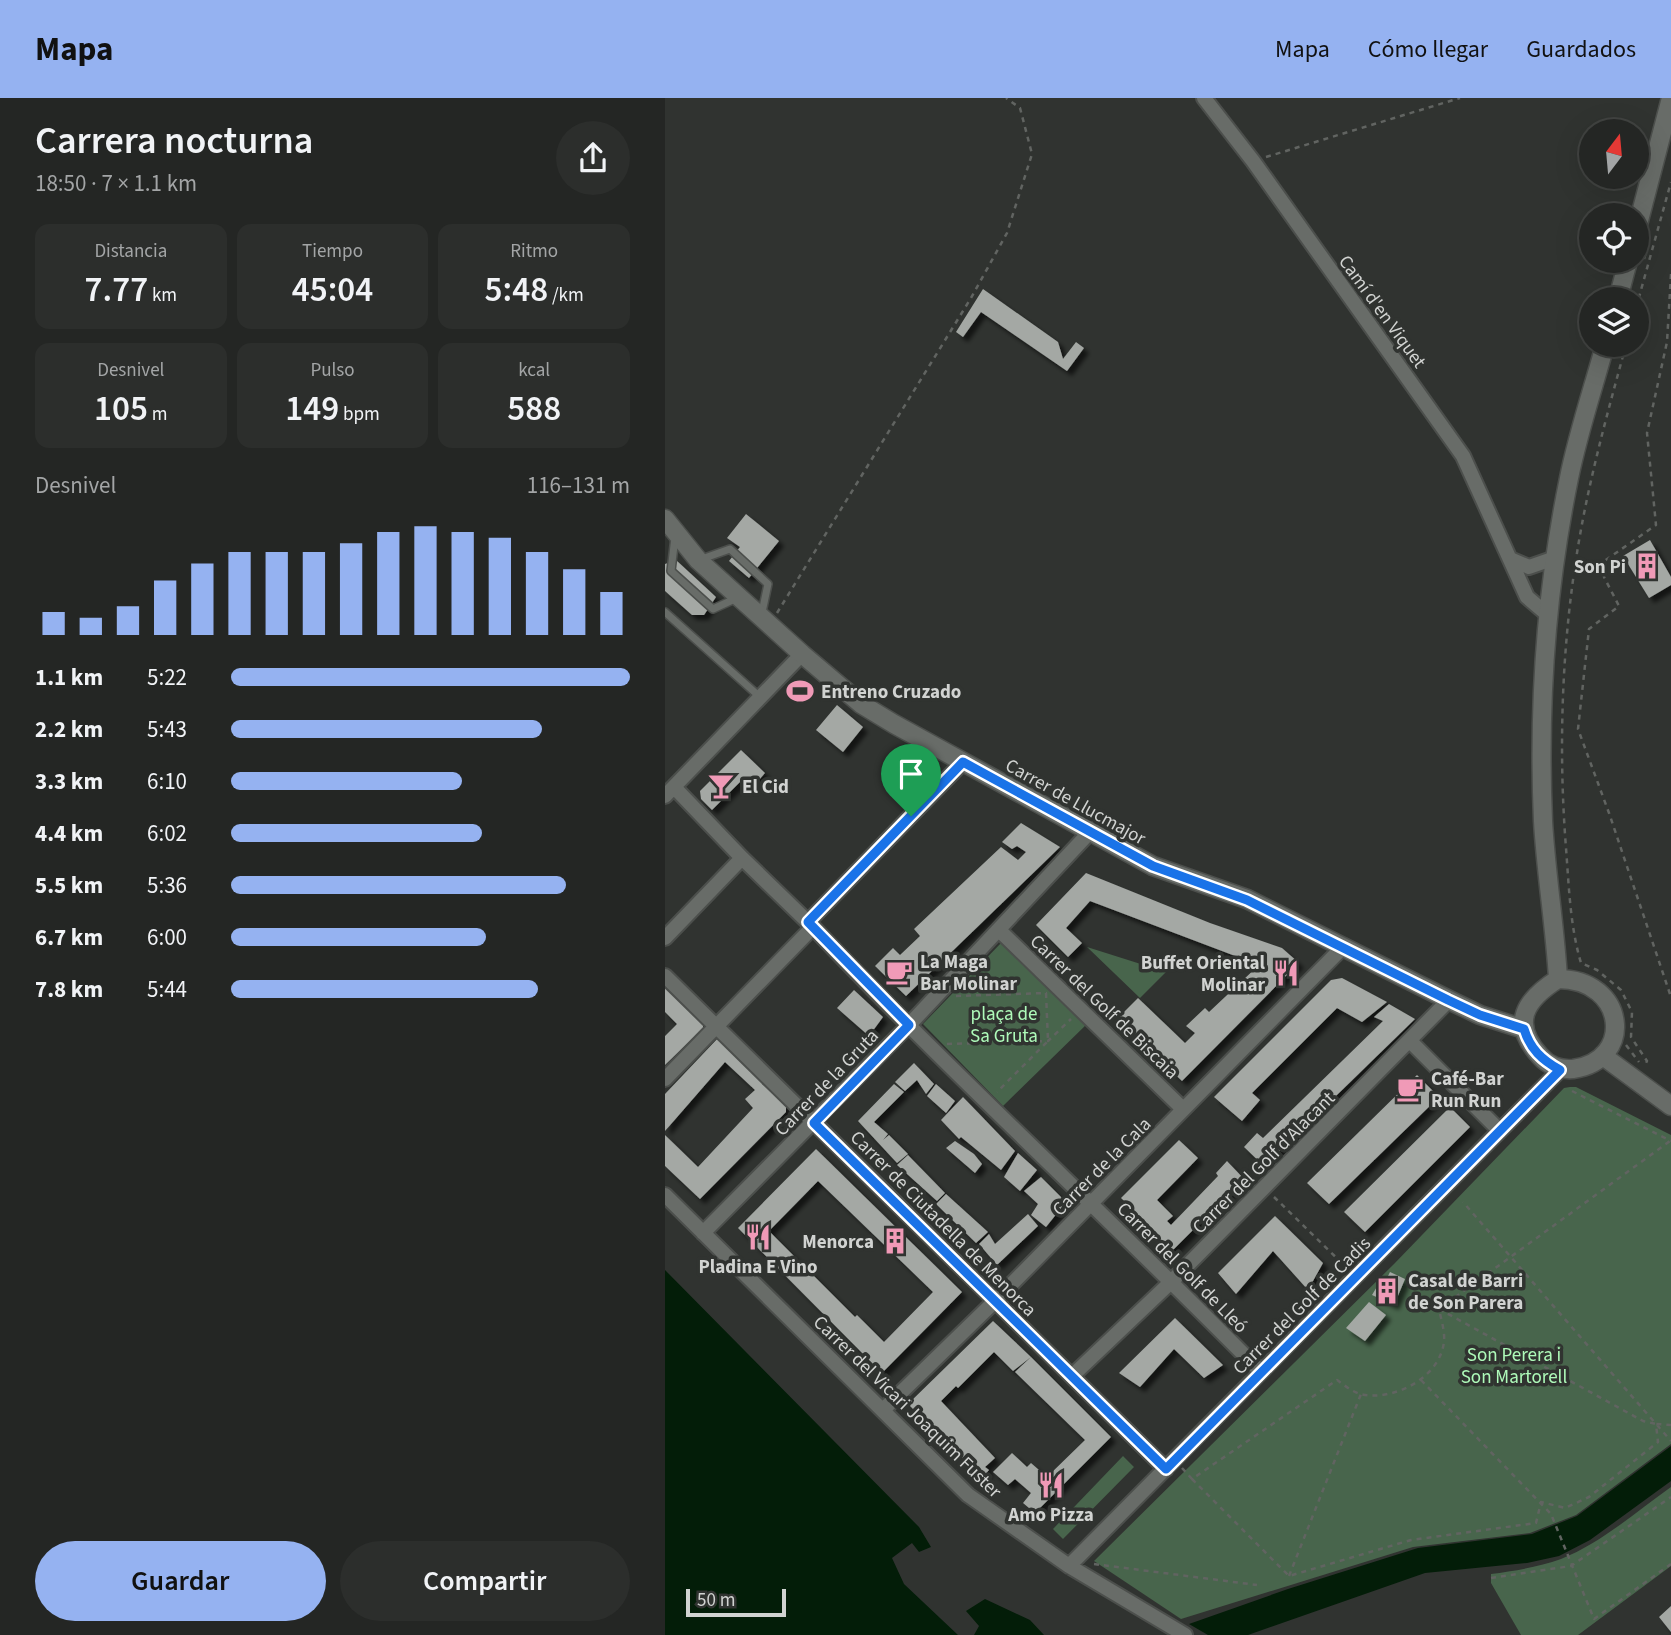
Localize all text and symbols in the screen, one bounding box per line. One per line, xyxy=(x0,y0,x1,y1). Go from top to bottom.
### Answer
text: Mapa xyxy=(35,26,113,73)
text: Mapa xyxy=(1275,32,1330,67)
text: Cómo llegar xyxy=(1368,32,1488,67)
text: Guardados xyxy=(1526,32,1636,67)
text: Carrera nocturna xyxy=(35,114,313,168)
north arrow xyxy=(1579,119,1649,189)
map controls xyxy=(1579,119,1649,357)
button: share xyxy=(556,121,630,195)
text: 18:50 · 7 × 1.1 km xyxy=(35,167,197,200)
button: locate xyxy=(1579,203,1649,273)
text: Distancia xyxy=(94,238,167,265)
text: Tiempo xyxy=(302,238,363,265)
text: Ritmo xyxy=(510,238,558,265)
street label: Camí d'en Viquet xyxy=(1331,250,1432,374)
text: 7.77 xyxy=(85,265,148,315)
text: 45:04 xyxy=(292,265,373,315)
text: 5:48 xyxy=(485,265,548,315)
text: km xyxy=(148,282,177,309)
text: /km xyxy=(548,282,584,309)
button: layers xyxy=(1579,287,1649,357)
text: Desnivel xyxy=(97,357,164,384)
text: Pulso xyxy=(310,357,355,384)
text: kcal xyxy=(518,357,550,384)
text: 105 xyxy=(94,384,148,434)
text: 149 xyxy=(285,384,339,434)
text: 588 xyxy=(507,384,561,434)
text: m xyxy=(148,401,168,428)
text: bpm xyxy=(339,401,380,428)
text: Desnivel xyxy=(35,469,116,502)
text: 116–131 m xyxy=(527,469,630,502)
building icon: Son Pi xyxy=(1632,551,1662,581)
place label: Son Pi xyxy=(1574,554,1626,581)
text: 1.1 km xyxy=(35,661,103,694)
text: 5:22 xyxy=(147,661,187,694)
sports icon: Entreno Cruzado xyxy=(785,676,815,706)
place label: Entreno Cruzado xyxy=(821,679,961,706)
text: 2.2 km xyxy=(35,713,103,746)
text: 5:43 xyxy=(147,713,187,746)
pin xyxy=(881,744,941,816)
street label: Carrer de Llucmajor xyxy=(1000,752,1151,852)
icon: arrive xyxy=(892,755,930,793)
text: 3.3 km xyxy=(35,765,103,798)
text: 6:10 xyxy=(147,765,187,798)
bar icon: El Cid xyxy=(706,771,736,801)
place label: El Cid xyxy=(742,774,789,801)
text: 4.4 km xyxy=(35,817,103,850)
text: 6:02 xyxy=(147,817,187,850)
text: 5.5 km xyxy=(35,869,103,902)
text: 5:36 xyxy=(147,869,187,902)
text: 6.7 km xyxy=(35,921,103,954)
text: 6:00 xyxy=(147,921,187,954)
street label: Carrer del Golf de Biscaia xyxy=(1023,929,1185,1086)
place label: La Maga Bar Molinar xyxy=(920,949,1017,998)
place label: Buffet Oriental Molinar xyxy=(1141,950,1266,999)
cafe icon: La Maga Bar Molinar xyxy=(884,957,914,987)
restaurant icon: Buffet Oriental Molinar xyxy=(1271,958,1301,988)
text: 7.8 km xyxy=(35,973,103,1006)
text: 5:44 xyxy=(147,973,187,1006)
park label: plaça de Sa Gruta xyxy=(970,1001,1038,1050)
street label: Carrer de la Gruta xyxy=(769,1023,885,1143)
place label: Café-Bar Run Run xyxy=(1431,1066,1504,1115)
cafe icon: Café-Bar Run Run xyxy=(1395,1074,1425,1104)
street label: Carrer del Golf d'Alacant xyxy=(1187,1085,1342,1240)
street label: Carrer de la Cala xyxy=(1047,1112,1158,1223)
street label: Carrer de Ciutadella de Menorca xyxy=(844,1125,1042,1323)
street label: Carrer del Golf de Lleó xyxy=(1110,1196,1254,1340)
restaurant icon: Pladina E Vino xyxy=(743,1222,773,1252)
building icon: Menorca xyxy=(880,1226,910,1256)
place label: Menorca xyxy=(802,1229,874,1256)
street label: Carrer del Golf de Cadis xyxy=(1227,1231,1377,1381)
place label: Pladina E Vino xyxy=(698,1254,818,1281)
place label: Casal de Barri de Son Parera xyxy=(1408,1268,1523,1317)
building icon: Casal de Barri de Son Parera xyxy=(1372,1276,1402,1306)
street label: Carrer del Vicari Joaquim Fuster xyxy=(807,1310,1007,1505)
park label: Son Perera i Son Martorell xyxy=(1461,1342,1567,1391)
restaurant icon: Amo Pizza xyxy=(1036,1470,1066,1500)
place label: Amo Pizza xyxy=(1007,1502,1094,1529)
button: Guardar xyxy=(35,1541,326,1621)
button: Compartir xyxy=(340,1541,630,1621)
scale bar xyxy=(686,1586,786,1618)
text: 50 m xyxy=(697,1587,735,1614)

